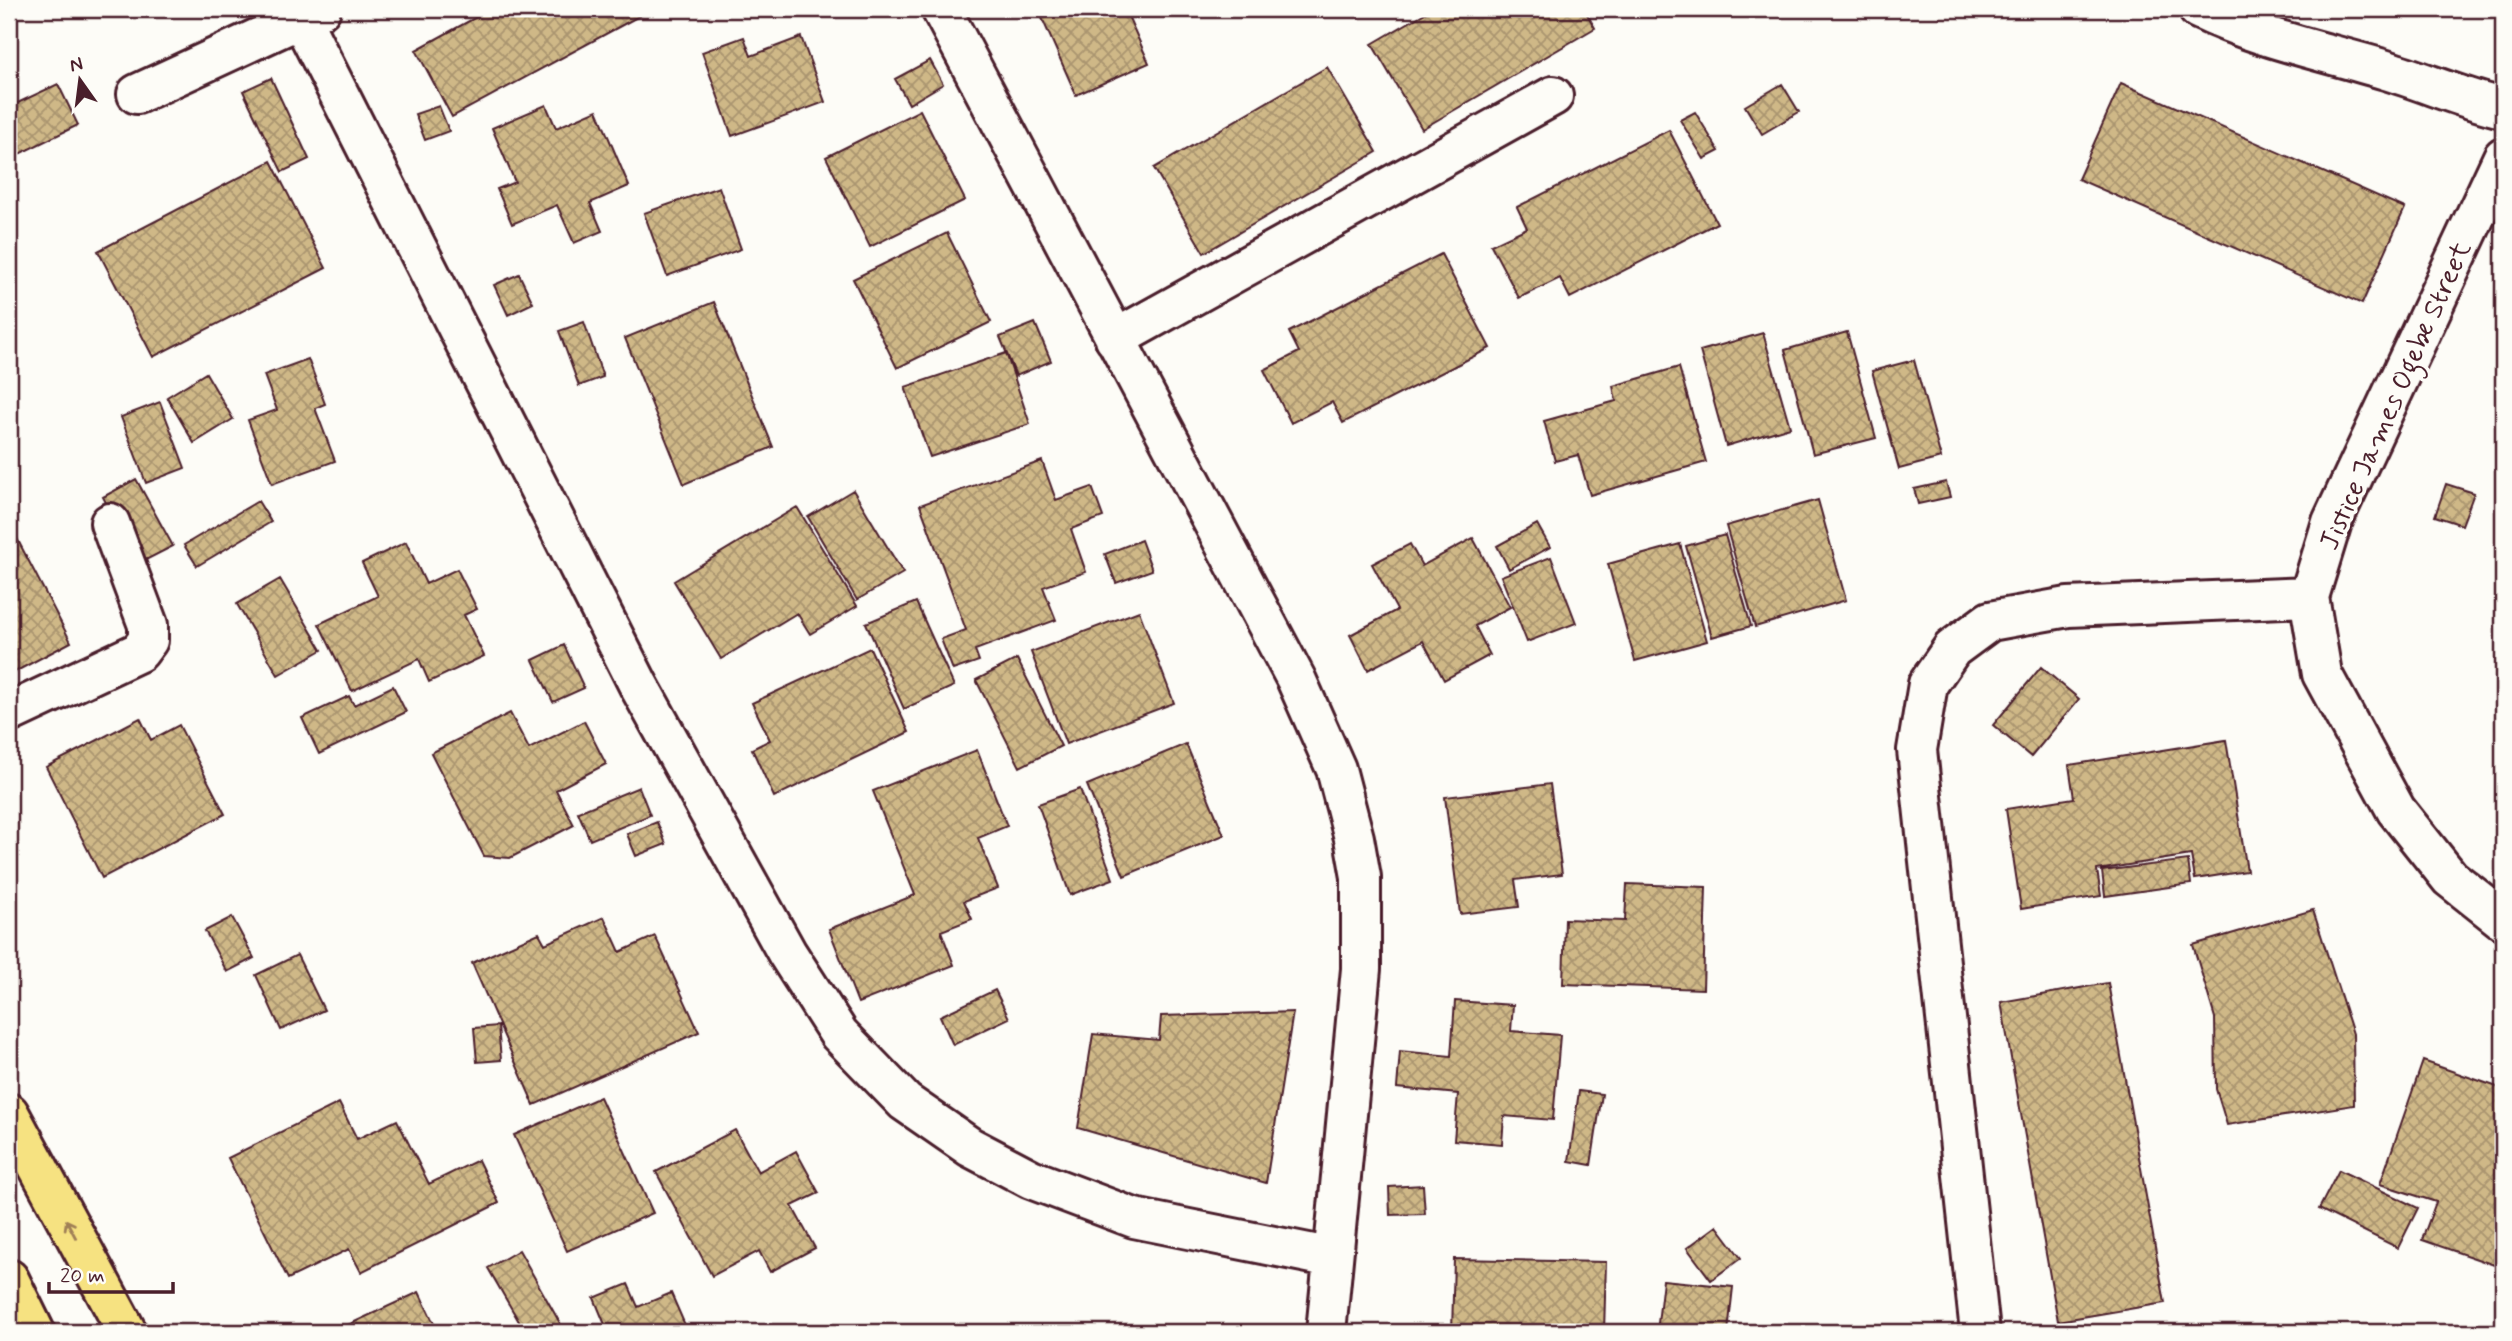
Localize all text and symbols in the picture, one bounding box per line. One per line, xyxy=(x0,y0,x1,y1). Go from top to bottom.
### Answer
north arrow xyxy=(46,46,116,116)
text: N xyxy=(67,51,85,79)
street label: Jistice James Ogebe Street xyxy=(2311,235,2484,557)
one-way arrow xyxy=(64,1219,77,1240)
scale bar xyxy=(49,1250,173,1294)
text: 20 m xyxy=(60,1262,105,1290)

